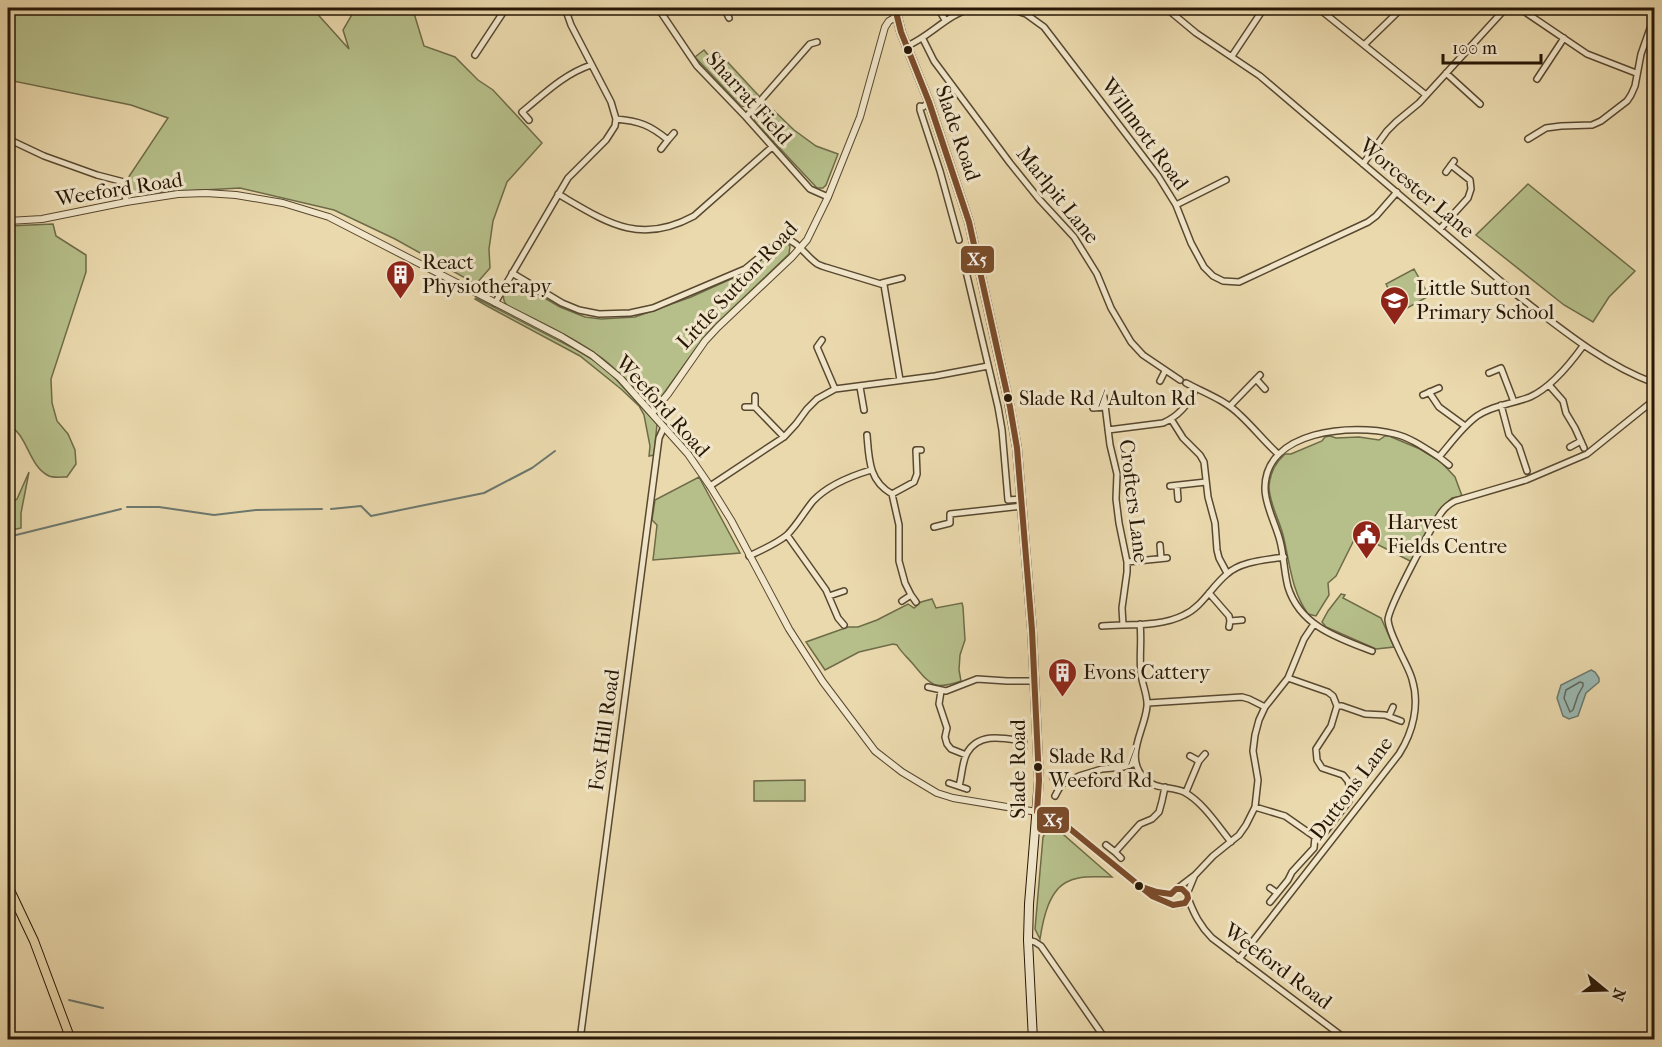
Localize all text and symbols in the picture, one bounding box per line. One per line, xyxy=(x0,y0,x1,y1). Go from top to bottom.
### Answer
scale bar xyxy=(1443,27,1540,65)
text: 100 m xyxy=(1452,38,1497,59)
unlabelled marker xyxy=(902,44,914,56)
street label: Sharrat Field xyxy=(701,47,797,150)
street label: Willmott Road xyxy=(1096,73,1194,195)
street label: Slade Road xyxy=(930,82,986,184)
street label: Worcester Lane xyxy=(1354,132,1479,243)
street label: Marlpit Lane xyxy=(1012,142,1104,248)
street label: Weeford Road xyxy=(53,167,185,211)
street label: Little Sutton Road xyxy=(672,216,803,354)
line badge: X5 xyxy=(960,245,995,274)
place label: React Physiotherapy xyxy=(422,250,552,298)
text: X5 xyxy=(966,250,987,269)
building icon: React Physiotherapy xyxy=(385,258,417,300)
place label: Little Sutton Primary School xyxy=(1416,276,1554,324)
school or university icon: Little Sutton Primary School xyxy=(1379,284,1411,326)
street label: Weeford Road xyxy=(610,350,715,462)
place label: Slade Rd / Aulton Rd xyxy=(1019,387,1197,410)
marker: Slade Rd / Aulton Rd xyxy=(1002,392,1014,404)
street label: Crofters Lane xyxy=(1115,438,1153,564)
place label: Harvest Fields Centre xyxy=(1387,510,1507,558)
public building icon: Harvest Fields Centre xyxy=(1350,518,1382,560)
building icon: Evons Cattery xyxy=(1046,656,1078,698)
place label: Evons Cattery xyxy=(1083,660,1211,684)
street label: Fox Hill Road xyxy=(584,667,624,792)
street label: Slade Road xyxy=(1006,719,1030,819)
street label: Duttons Lane xyxy=(1304,732,1398,844)
place label: Slade Rd / Weeford Rd xyxy=(1048,745,1153,792)
marker: Slade Rd / Weeford Rd xyxy=(1032,761,1044,773)
line badge: X5 xyxy=(1036,806,1070,834)
text: X5 xyxy=(1042,811,1063,830)
unlabelled marker xyxy=(1133,880,1145,892)
street label: Weeford Road xyxy=(1219,917,1337,1015)
north arrow xyxy=(1575,960,1635,1020)
text: N xyxy=(1607,986,1630,1004)

